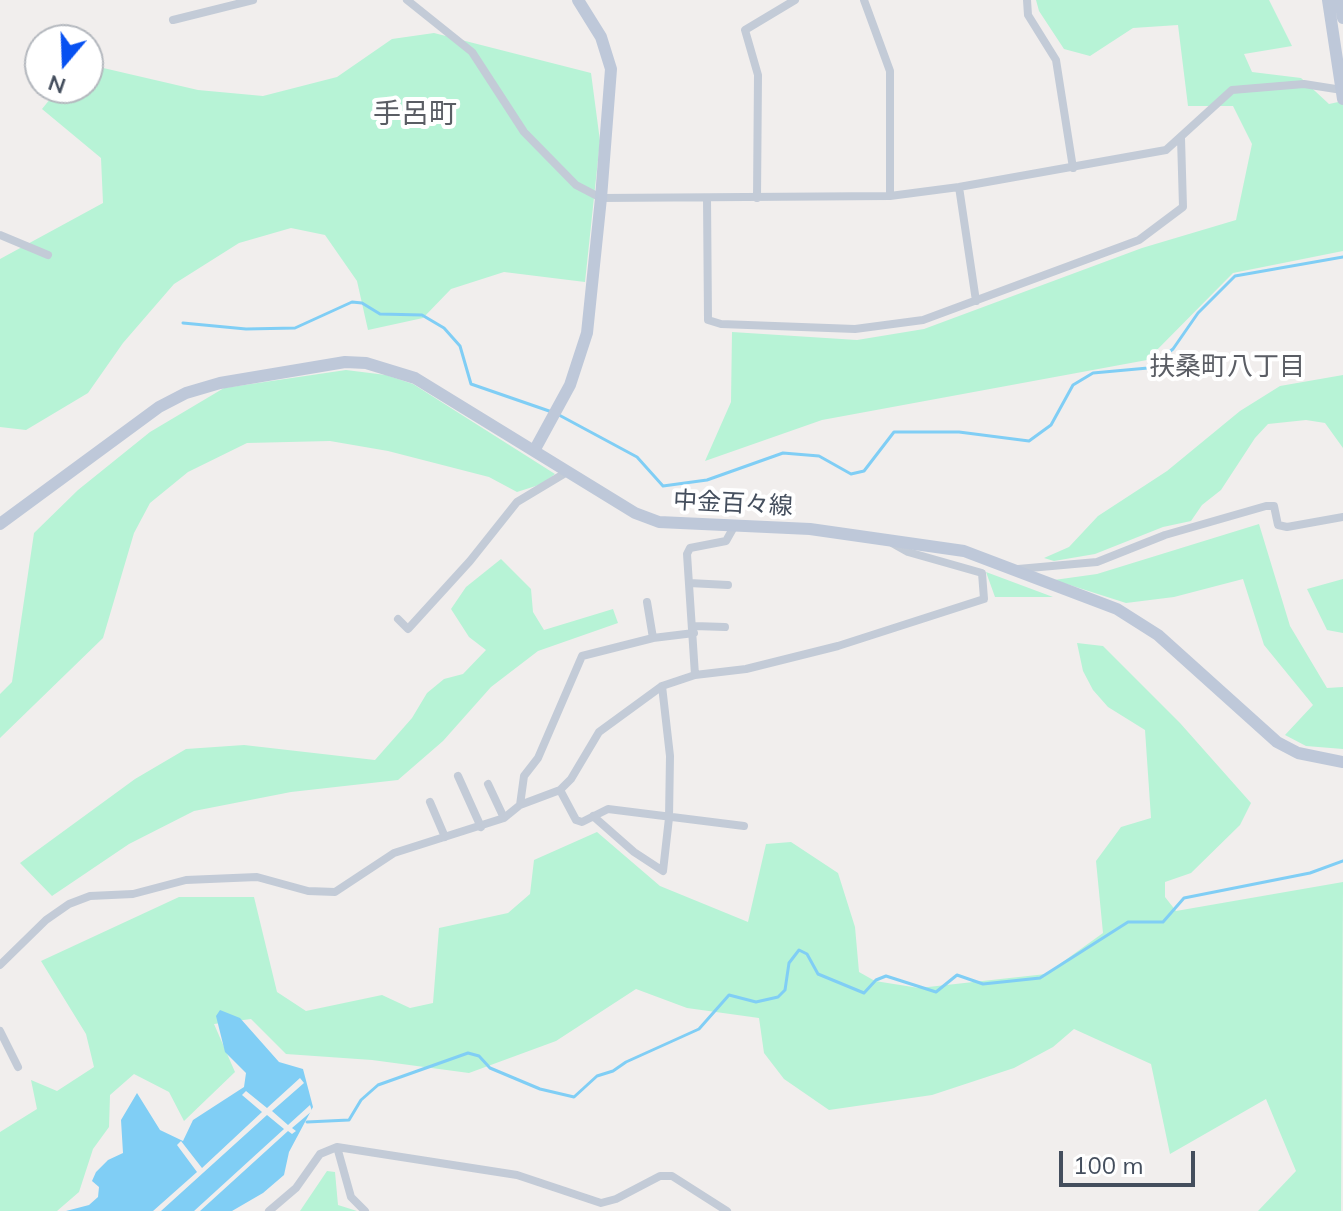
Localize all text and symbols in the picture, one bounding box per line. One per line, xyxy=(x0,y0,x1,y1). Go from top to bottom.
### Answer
north arrow xyxy=(24,24,104,104)
text: N xyxy=(44,69,69,101)
district label: 手呂町 xyxy=(373,98,457,132)
district label: 扶桑町八丁目 xyxy=(1149,351,1305,383)
street label: 中金百々線 xyxy=(672,486,794,522)
scale bar xyxy=(1063,1135,1199,1185)
text: 100 m xyxy=(1073,1150,1144,1180)

